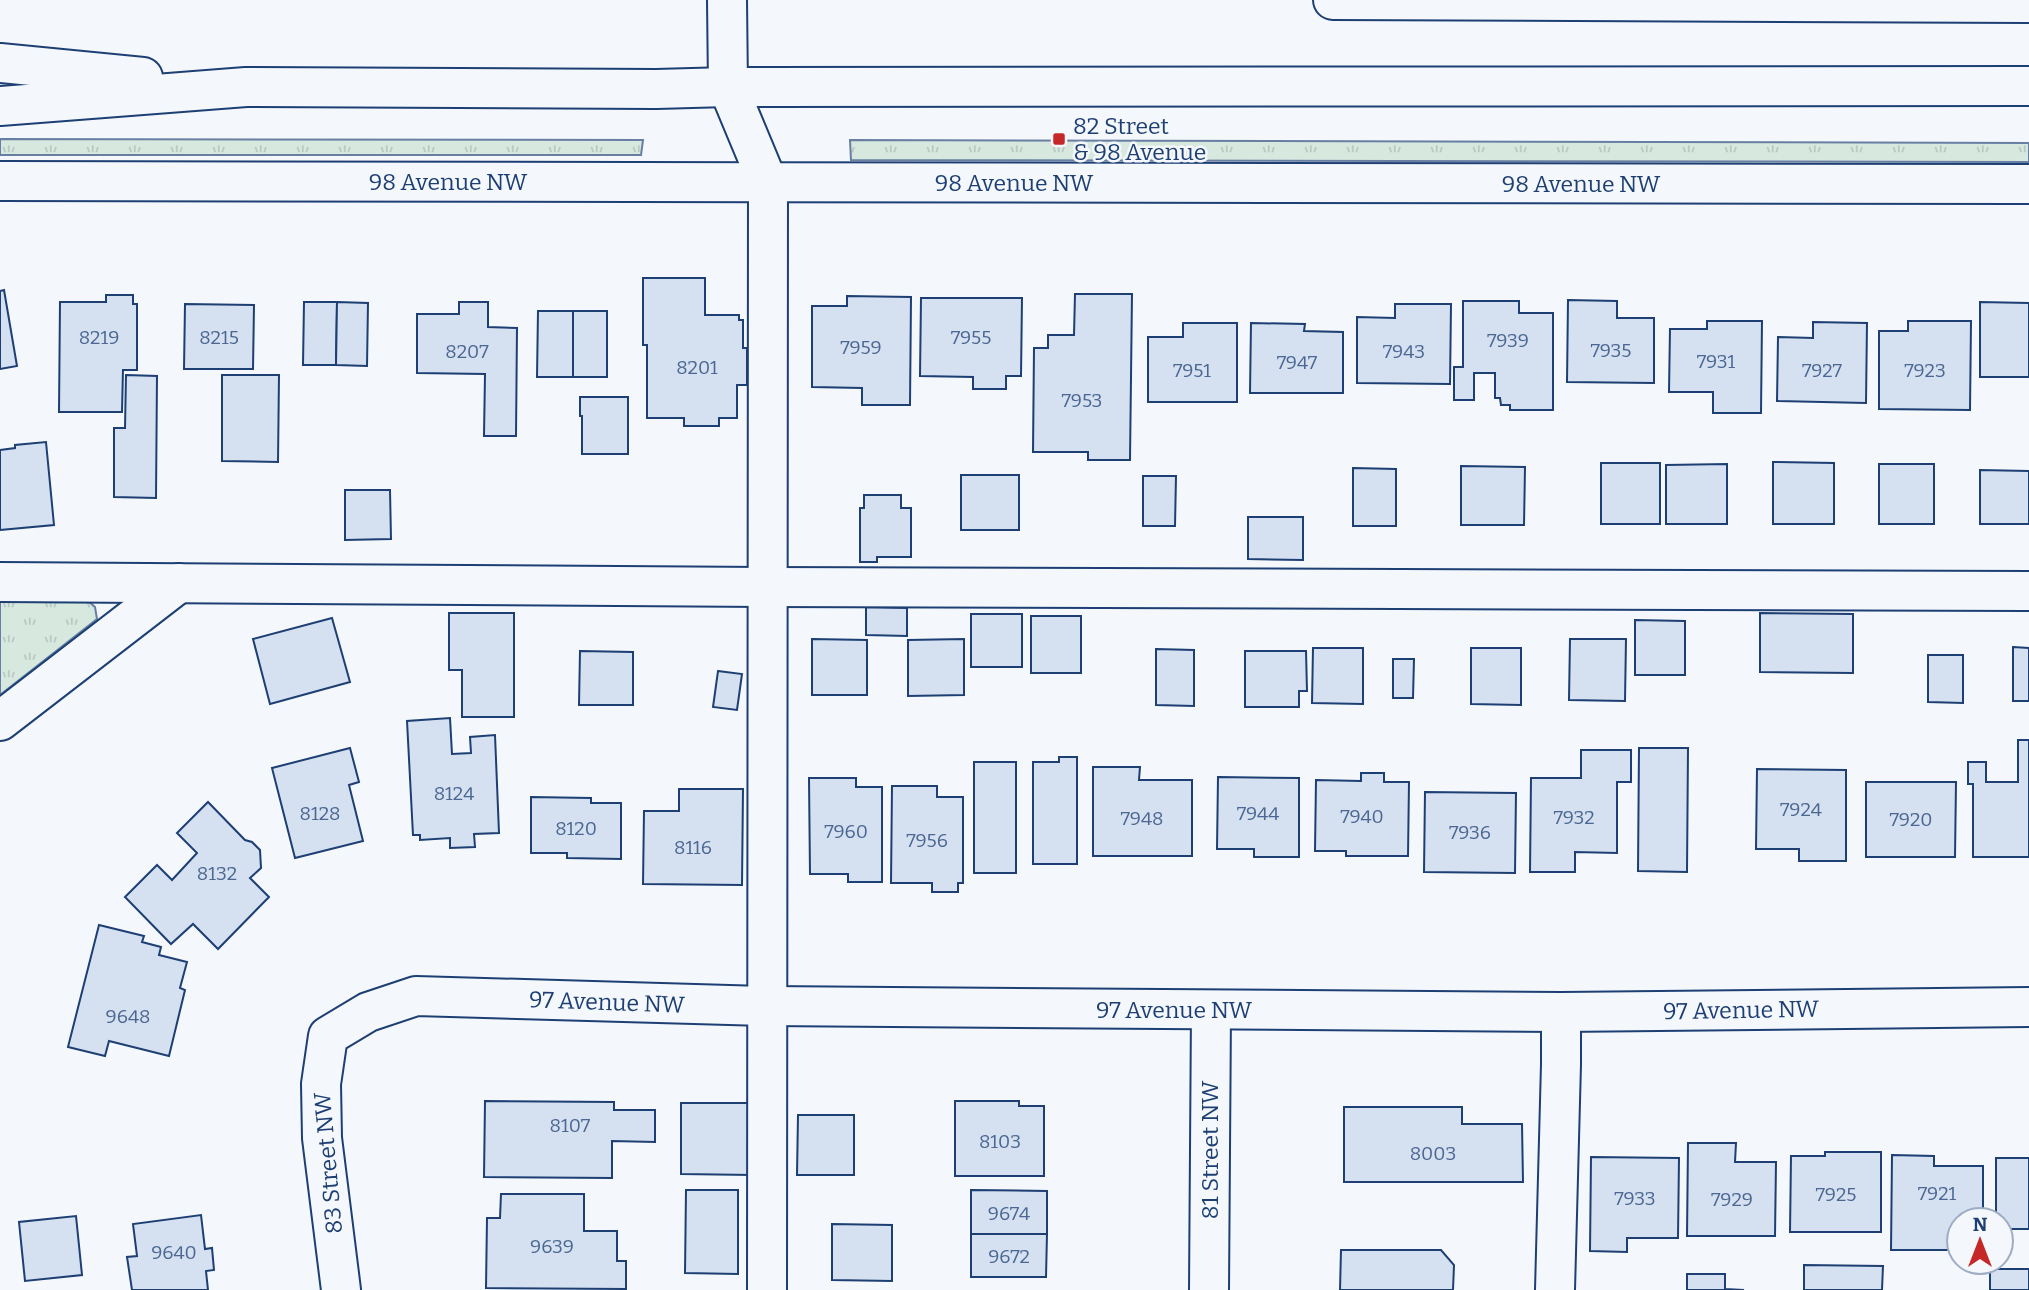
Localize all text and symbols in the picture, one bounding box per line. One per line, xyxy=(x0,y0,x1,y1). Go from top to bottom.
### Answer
place label: 82 Street & 98 Avenue xyxy=(1073,112,1206,166)
marker: 82 Street & 98 Avenue xyxy=(1051,131,1067,147)
street label: 98 Avenue NW xyxy=(369,168,528,196)
street label: 98 Avenue NW xyxy=(935,169,1094,197)
street label: 98 Avenue NW xyxy=(1502,170,1661,198)
house number: 8219 xyxy=(79,326,119,349)
house number: 8215 xyxy=(199,326,239,349)
house number: 7955 xyxy=(951,326,991,349)
house number: 7939 xyxy=(1487,329,1529,352)
house number: 7959 xyxy=(840,336,882,359)
house number: 7935 xyxy=(1591,339,1631,362)
house number: 8207 xyxy=(445,340,489,363)
house number: 7943 xyxy=(1383,340,1425,363)
house number: 7931 xyxy=(1697,350,1736,373)
house number: 7947 xyxy=(1277,351,1318,374)
house number: 8201 xyxy=(676,356,718,379)
house number: 7951 xyxy=(1173,359,1211,382)
house number: 7927 xyxy=(1802,359,1842,382)
house number: 7923 xyxy=(1904,359,1946,382)
house number: 7953 xyxy=(1062,389,1102,412)
house number: 8124 xyxy=(434,782,474,805)
house number: 7924 xyxy=(1780,798,1822,821)
house number: 8128 xyxy=(300,802,340,825)
house number: 7944 xyxy=(1237,802,1279,825)
house number: 7940 xyxy=(1340,805,1384,828)
house number: 7932 xyxy=(1553,806,1595,829)
house number: 7948 xyxy=(1121,807,1163,830)
house number: 7920 xyxy=(1890,808,1932,831)
house number: 8120 xyxy=(555,817,597,840)
house number: 7960 xyxy=(824,820,868,843)
house number: 7936 xyxy=(1449,821,1491,844)
house number: 7956 xyxy=(906,829,948,852)
house number: 8116 xyxy=(674,836,712,859)
house number: 8132 xyxy=(197,862,237,885)
street label: 97 Avenue NW xyxy=(529,985,686,1019)
street label: 97 Avenue NW xyxy=(1663,995,1820,1025)
street label: 97 Avenue NW xyxy=(1096,996,1252,1024)
house number: 9648 xyxy=(106,1005,150,1028)
street label: 81 Street NW xyxy=(1196,1080,1224,1219)
street label: 83 Street NW xyxy=(308,1091,348,1235)
house number: 8107 xyxy=(550,1114,591,1137)
house number: 8103 xyxy=(979,1130,1021,1153)
house number: 8003 xyxy=(1410,1142,1456,1165)
house number: 7921 xyxy=(1918,1182,1956,1205)
house number: 7925 xyxy=(1816,1183,1856,1206)
house number: 7933 xyxy=(1614,1187,1656,1210)
house number: 7929 xyxy=(1711,1188,1753,1211)
house number: 9674 xyxy=(988,1202,1030,1225)
north arrow xyxy=(1945,1206,2015,1276)
text: N xyxy=(1973,1213,1988,1236)
house number: 9639 xyxy=(530,1235,574,1258)
house number: 9640 xyxy=(151,1241,197,1264)
house number: 9672 xyxy=(988,1245,1030,1268)

